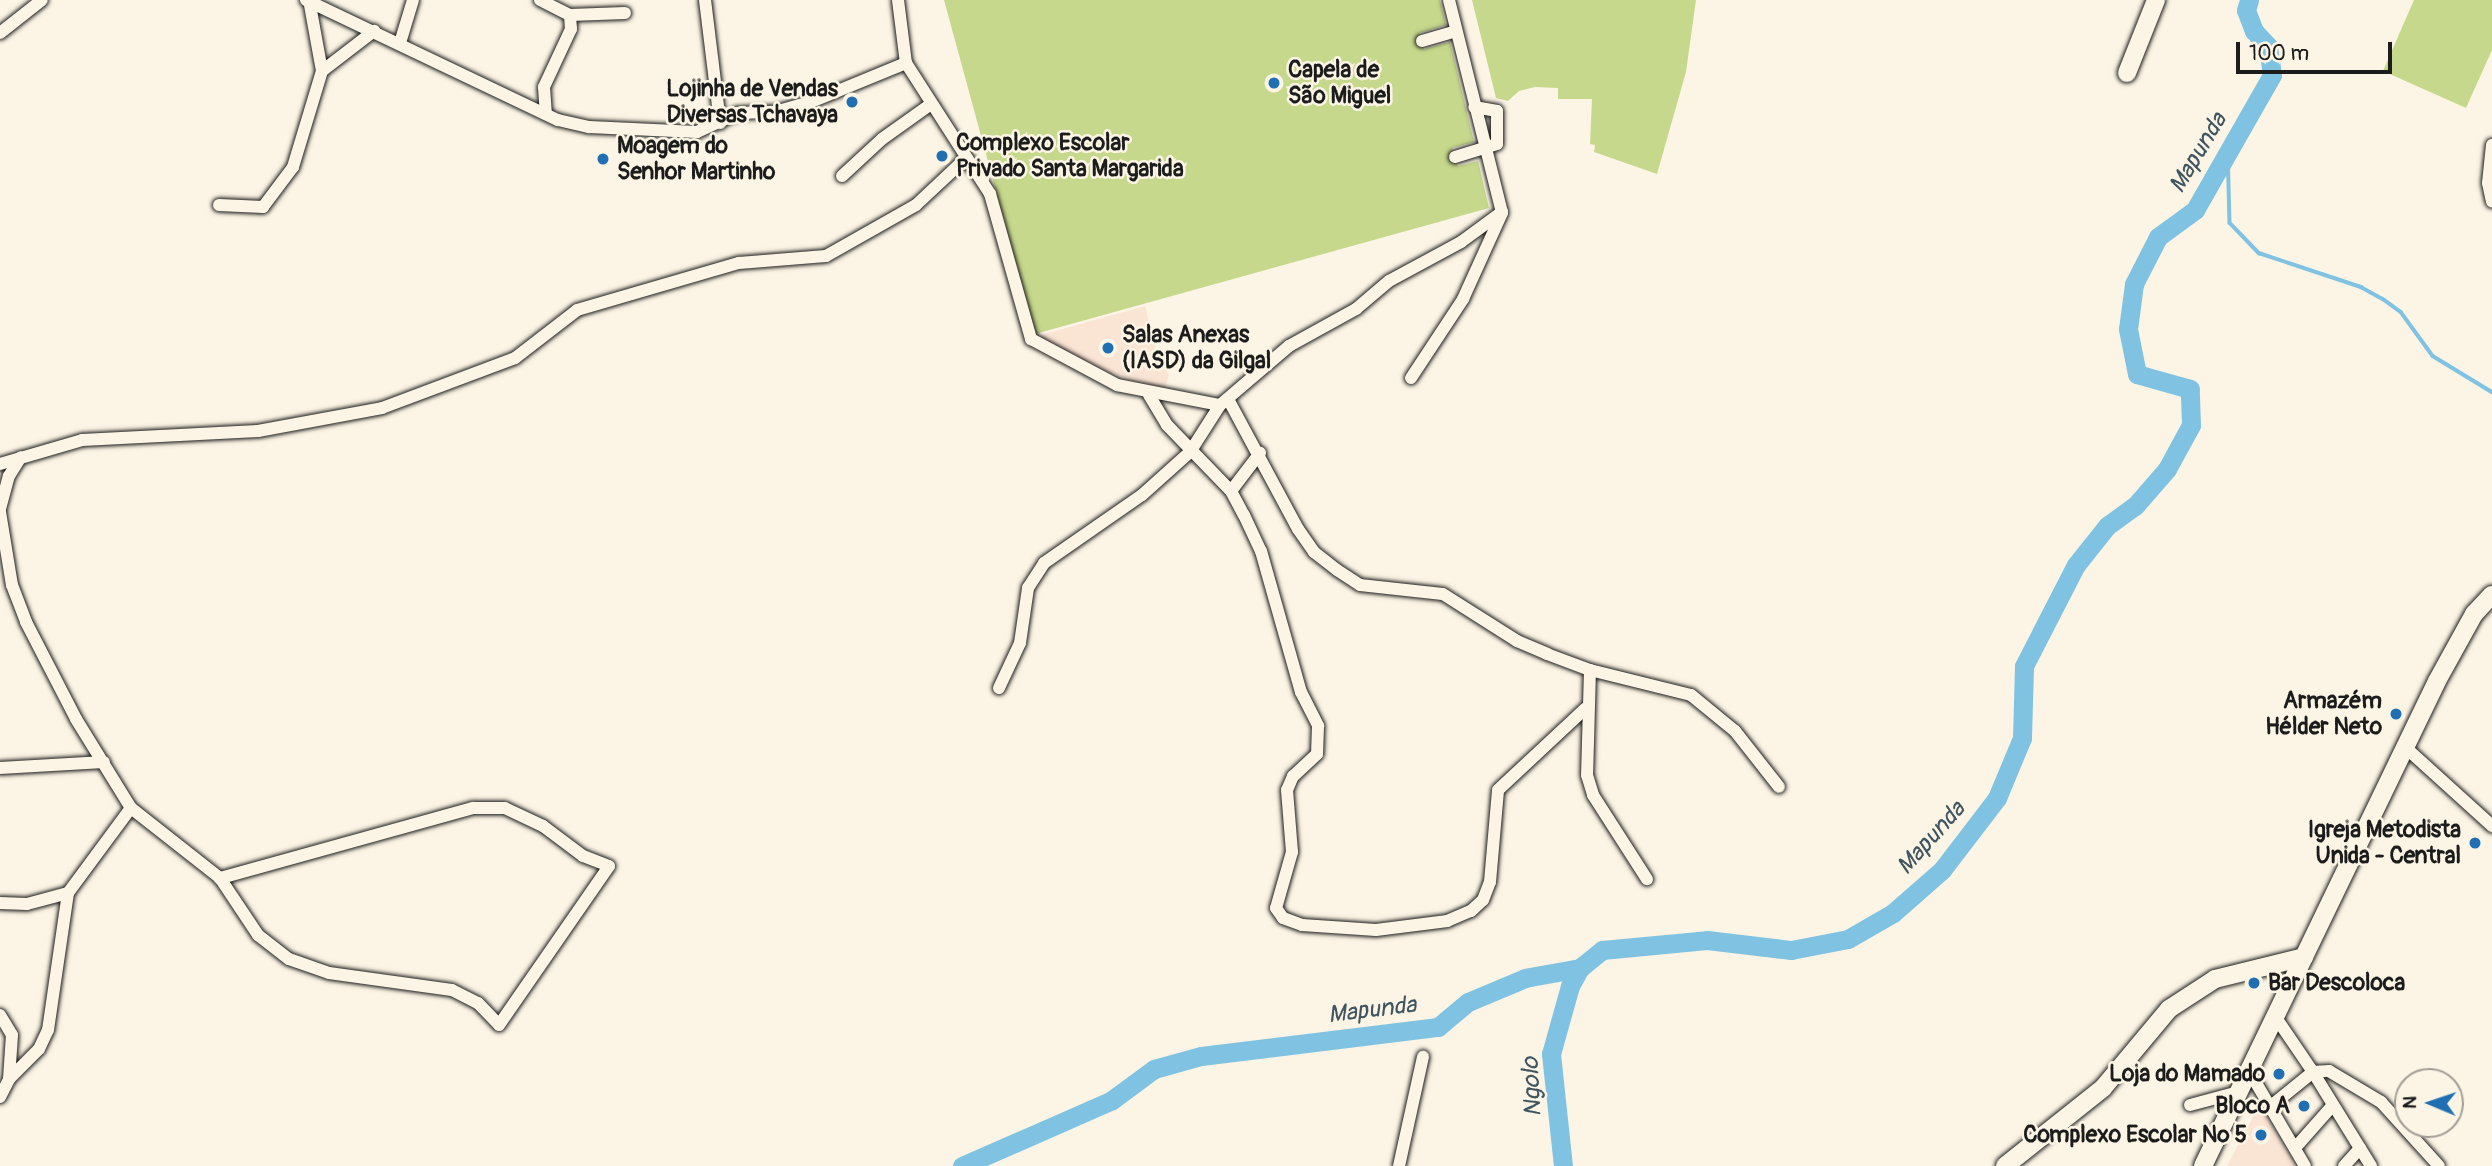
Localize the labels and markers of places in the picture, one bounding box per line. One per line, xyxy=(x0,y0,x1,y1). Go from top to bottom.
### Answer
place label: Capela de São Miguel xyxy=(1288,56,1391,110)
place label: Lojinha de Vendas Diversas Tchavaya xyxy=(666,75,838,129)
marker: Capela de São Miguel xyxy=(1266,75,1282,91)
marker: Lojinha de Vendas Diversas Tchavaya xyxy=(844,94,860,110)
place label: Complexo Escolar Privado Santa Margarida xyxy=(956,129,1184,183)
place label: Moagem do Senhor Martinho xyxy=(617,132,775,186)
marker: Complexo Escolar Privado Santa Margarida xyxy=(934,148,950,164)
marker: Moagem do Senhor Martinho xyxy=(595,151,611,167)
place label: Salas Anexas (IASD) da Gilgal xyxy=(1122,321,1271,375)
marker: Salas Anexas (IASD) da Gilgal xyxy=(1100,340,1116,356)
place label: Armazém Hélder Neto xyxy=(2265,687,2382,741)
marker: Armazém Hélder Neto xyxy=(2388,706,2404,722)
place label: Igreja Metodista Unida - Central xyxy=(2308,816,2461,870)
marker: Igreja Metodista Unida - Central xyxy=(2467,835,2483,851)
place label: Bar Descoloca xyxy=(2268,969,2405,997)
marker: Bar Descoloca xyxy=(2246,975,2262,991)
place label: Loja do Mamado xyxy=(2109,1060,2265,1088)
marker: Loja do Mamado xyxy=(2271,1066,2287,1082)
place label: Bloco A xyxy=(2215,1092,2290,1120)
marker: Bloco A xyxy=(2296,1098,2312,1114)
place label: Complexo Escolar Nº 5 xyxy=(2023,1121,2247,1149)
marker: Complexo Escolar Nº 5 xyxy=(2253,1127,2269,1143)

